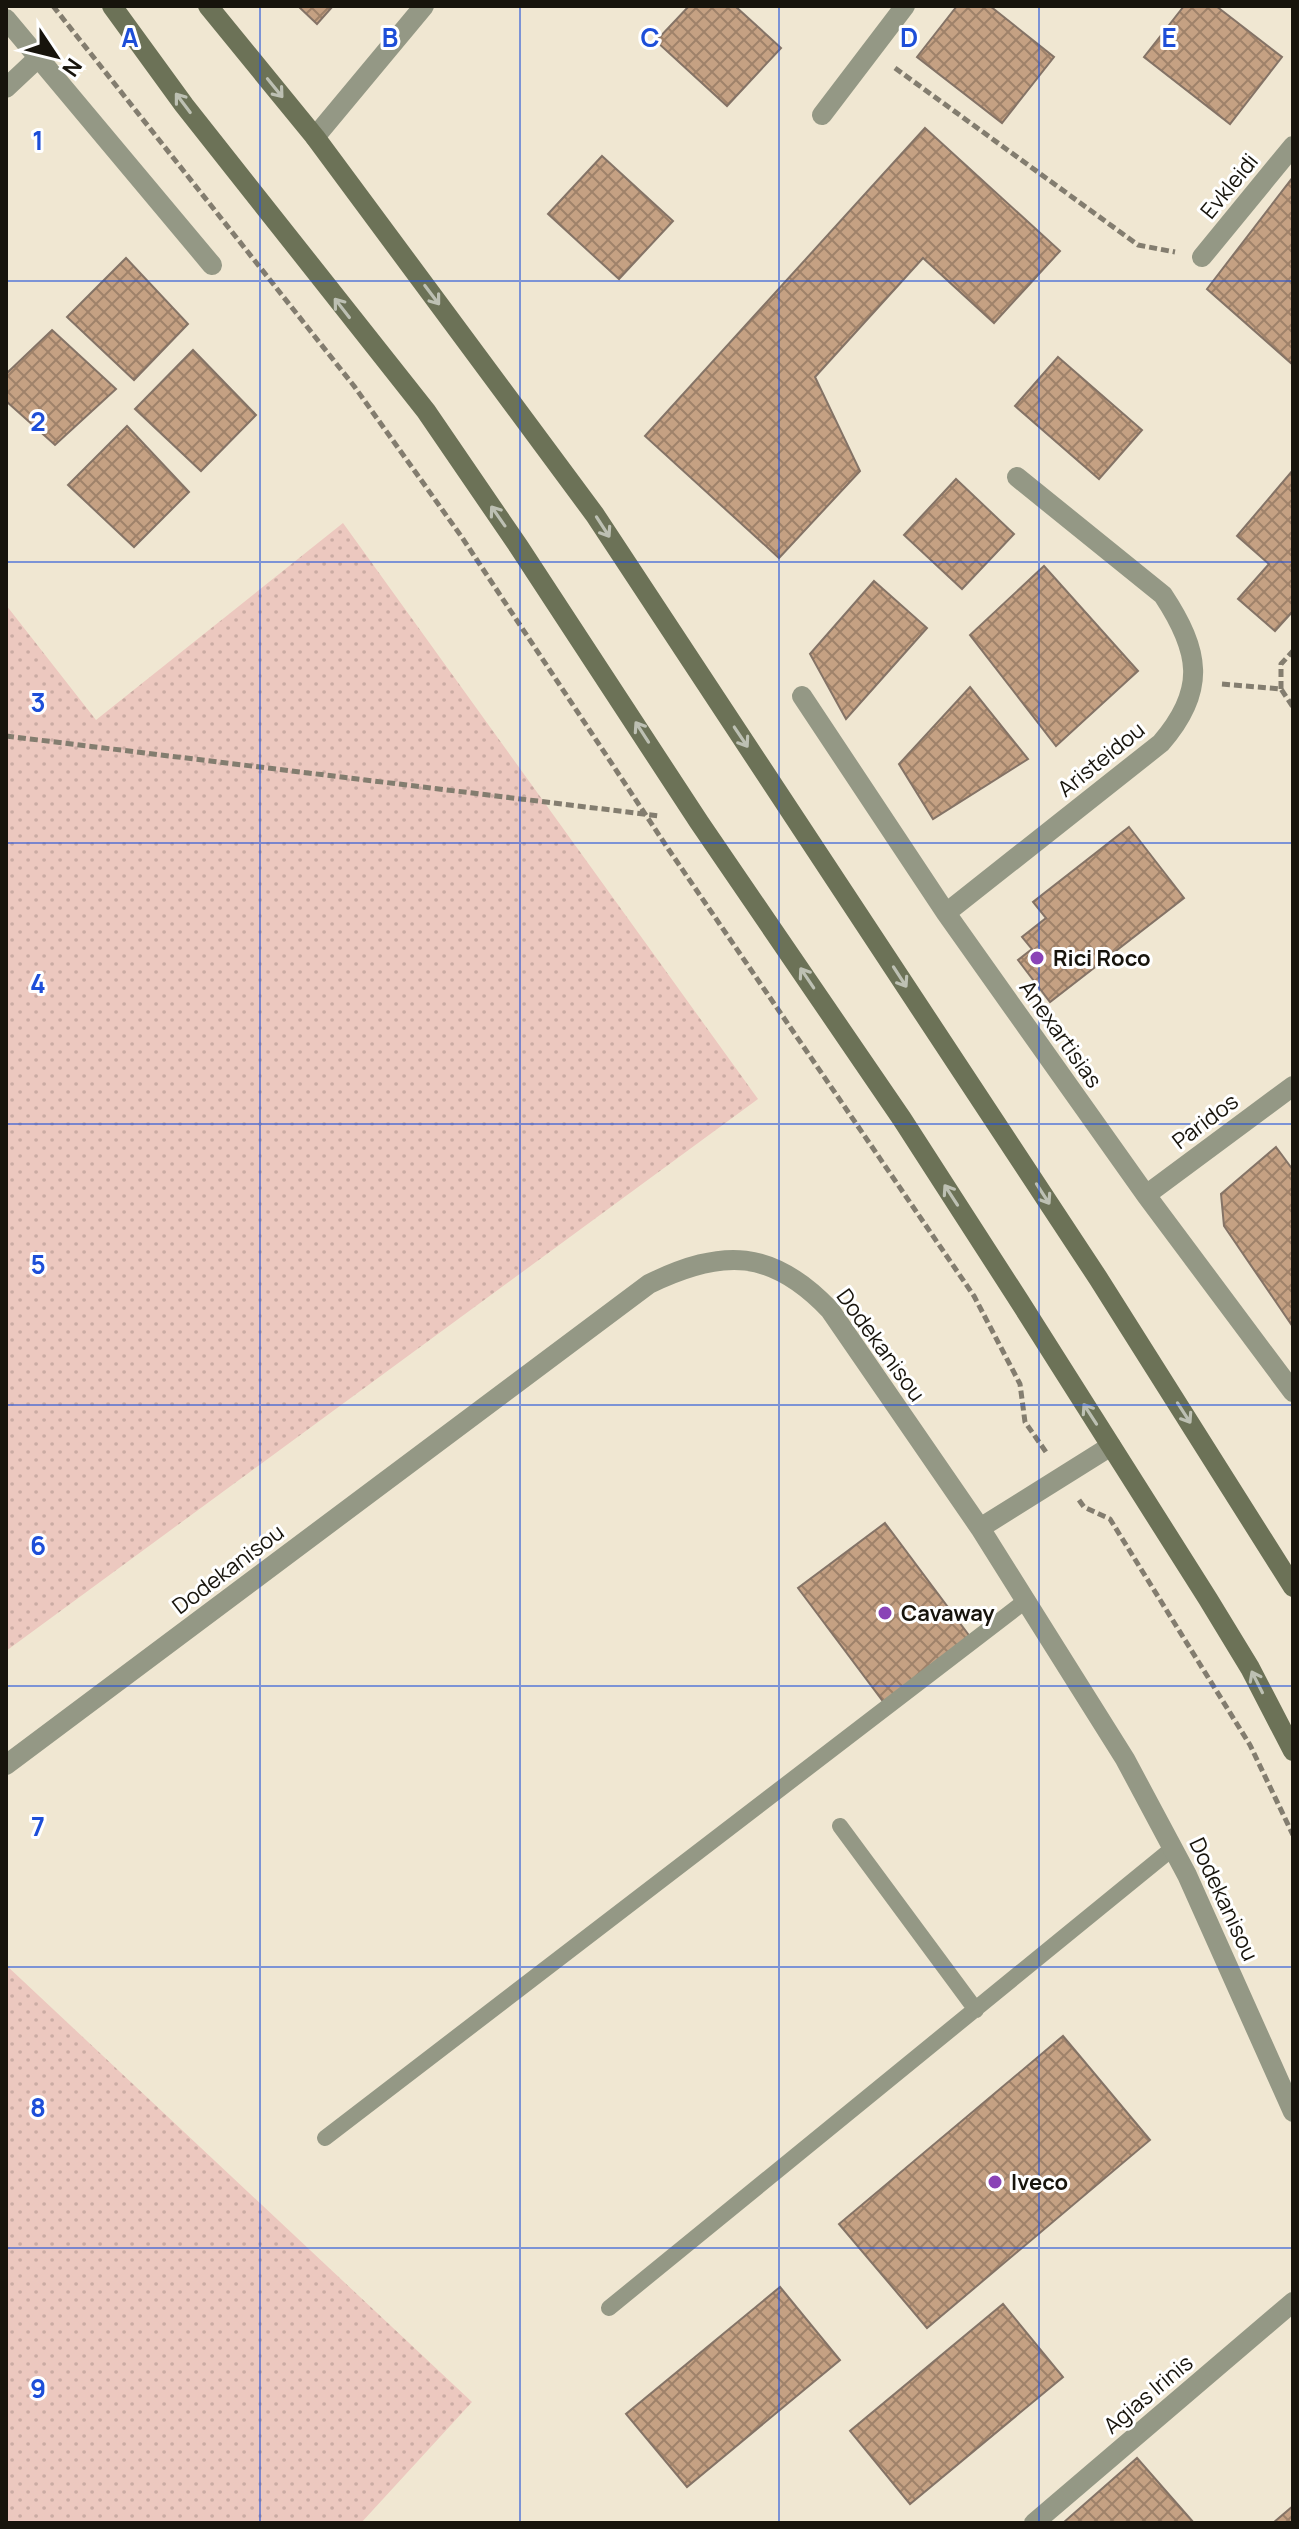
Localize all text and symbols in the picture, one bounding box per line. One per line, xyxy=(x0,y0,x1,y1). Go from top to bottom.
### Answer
north arrow xyxy=(16,16,96,96)
text: A xyxy=(121,19,139,55)
text: B xyxy=(382,19,398,55)
text: C xyxy=(640,19,660,55)
text: D xyxy=(900,19,918,55)
text: E xyxy=(1161,19,1177,55)
text: N xyxy=(56,52,89,83)
one-way arrow xyxy=(266,77,284,98)
one-way arrow xyxy=(174,93,191,114)
text: 1 xyxy=(32,122,44,158)
street label: Evkleidi xyxy=(1193,147,1265,225)
one-way arrow xyxy=(424,284,441,305)
one-way arrow xyxy=(334,298,351,319)
text: 2 xyxy=(30,403,46,439)
one-way arrow xyxy=(490,505,506,527)
one-way arrow xyxy=(595,515,611,537)
text: 3 xyxy=(30,684,46,720)
street label: Aristeidou xyxy=(1051,715,1151,803)
one-way arrow xyxy=(634,722,651,744)
one-way arrow xyxy=(733,725,749,748)
place label: Rici Roco xyxy=(1053,943,1151,973)
marker: Rici Roco xyxy=(1028,949,1046,967)
text: 4 xyxy=(30,965,46,1001)
one-way arrow xyxy=(892,966,908,988)
one-way arrow xyxy=(799,967,815,990)
street label: Anexartisias xyxy=(1013,974,1109,1094)
street label: Paridos xyxy=(1166,1086,1244,1156)
one-way arrow xyxy=(1035,1183,1051,1205)
one-way arrow xyxy=(942,1184,959,1206)
text: 5 xyxy=(30,1246,46,1282)
street label: Dodekanisou xyxy=(830,1283,932,1407)
one-way arrow xyxy=(1176,1401,1192,1424)
one-way arrow xyxy=(1082,1403,1098,1426)
street label: Dodekanisou xyxy=(166,1517,290,1621)
text: 6 xyxy=(30,1527,46,1563)
place label: Cavaway xyxy=(901,1598,995,1628)
marker: Cavaway xyxy=(876,1604,894,1622)
one-way arrow xyxy=(1249,1671,1264,1695)
text: 7 xyxy=(31,1808,45,1844)
street label: Dodekanisou xyxy=(1182,1833,1266,1965)
text: 8 xyxy=(30,2089,46,2125)
place label: Iveco xyxy=(1011,2167,1068,2197)
marker: Iveco xyxy=(986,2173,1004,2191)
street label: Agias Irinis xyxy=(1097,2348,1199,2440)
text: 9 xyxy=(30,2370,46,2406)

